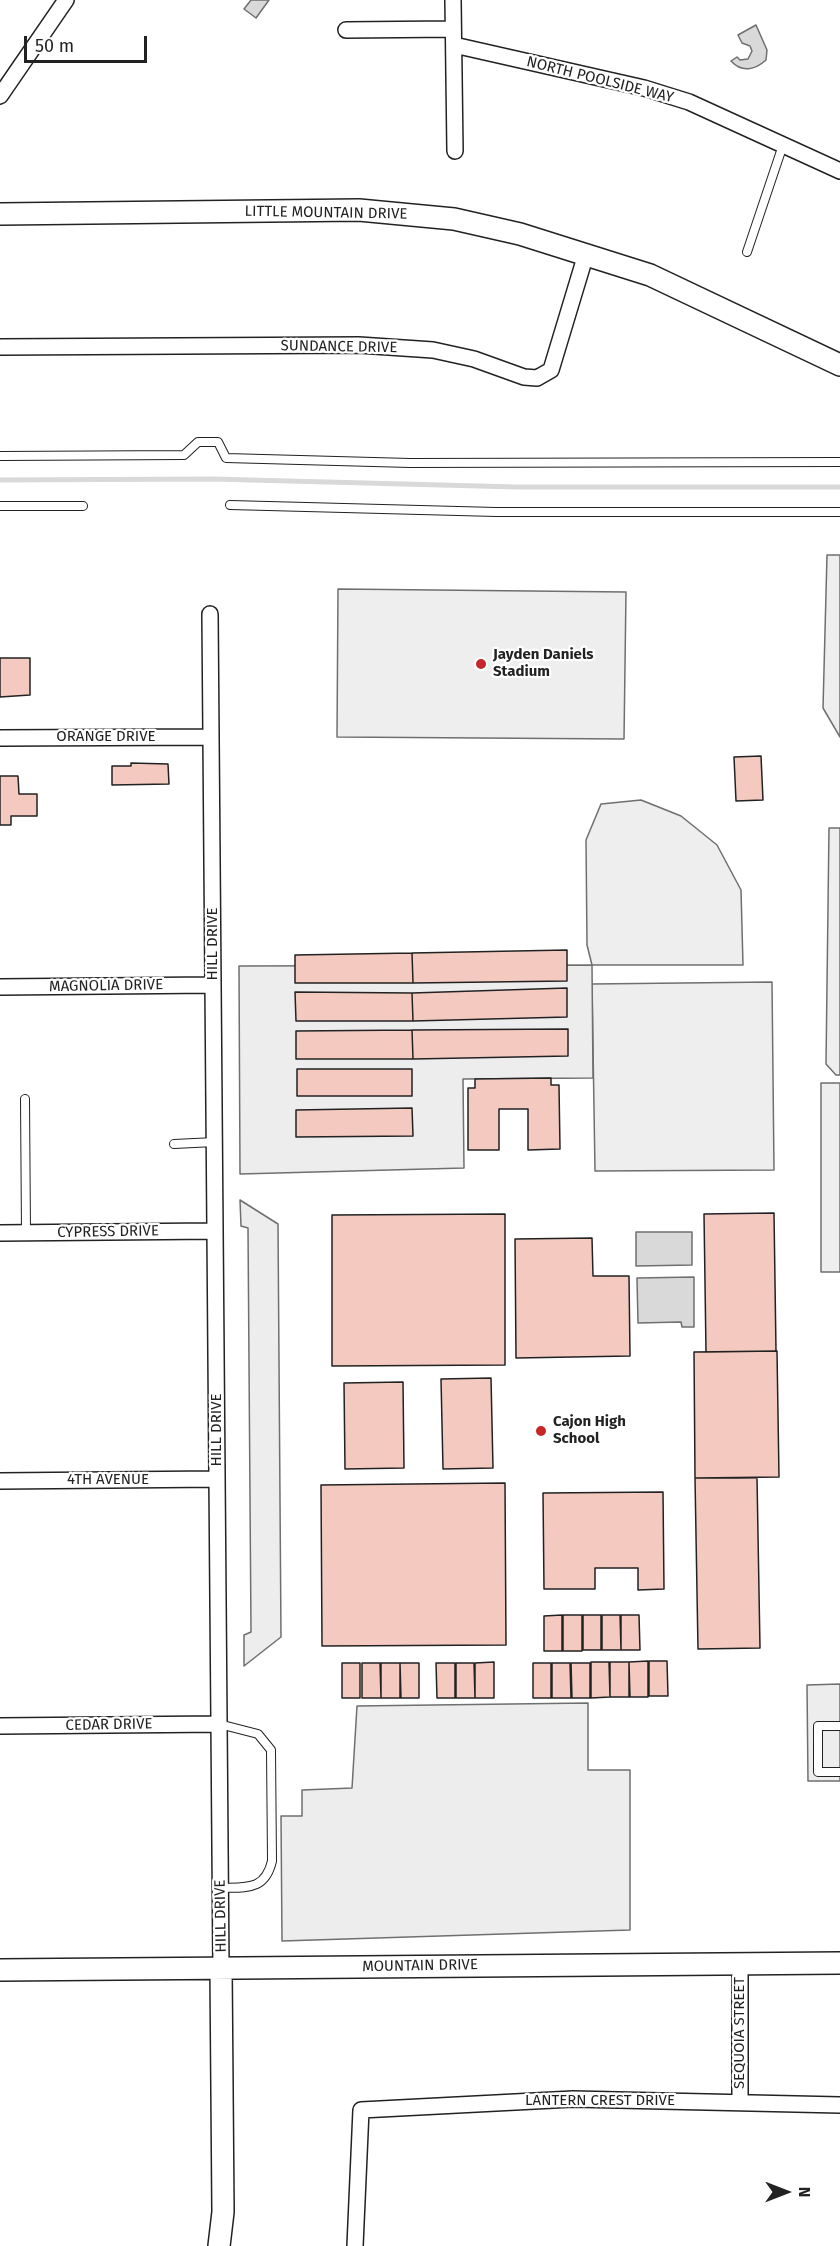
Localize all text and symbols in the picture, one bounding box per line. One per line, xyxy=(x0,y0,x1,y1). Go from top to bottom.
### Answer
scale bar xyxy=(27,24,150,62)
text: 50 m xyxy=(35,35,74,57)
street label: NORTH POOLSIDE WAY xyxy=(525,53,675,107)
street label: LITTLE MOUNTAIN DRIVE xyxy=(244,203,408,223)
street label: SUNDANCE DRIVE xyxy=(281,337,397,357)
place label: Jayden Daniels Stadium xyxy=(493,646,594,681)
marker: Jayden Daniels Stadium xyxy=(474,657,488,671)
street label: ORANGE DRIVE xyxy=(56,728,156,746)
street label: HILL DRIVE xyxy=(204,907,222,981)
street label: MAGNOLIA DRIVE xyxy=(49,976,163,996)
street label: CYPRESS DRIVE xyxy=(57,1222,159,1242)
street label: HILL DRIVE xyxy=(208,1393,226,1467)
place label: Cajon High School xyxy=(553,1413,626,1448)
marker: Cajon High School xyxy=(534,1424,548,1438)
street label: 4TH AVENUE xyxy=(67,1471,149,1489)
street label: CEDAR DRIVE xyxy=(65,1715,153,1735)
street label: HILL DRIVE xyxy=(211,1879,231,1953)
street label: MOUNTAIN DRIVE xyxy=(362,1956,478,1976)
street label: SEQUOIA STREET xyxy=(731,1977,749,2089)
street label: LANTERN CREST DRIVE xyxy=(525,2092,675,2110)
north arrow xyxy=(756,2162,816,2222)
text: N xyxy=(795,2187,814,2197)

